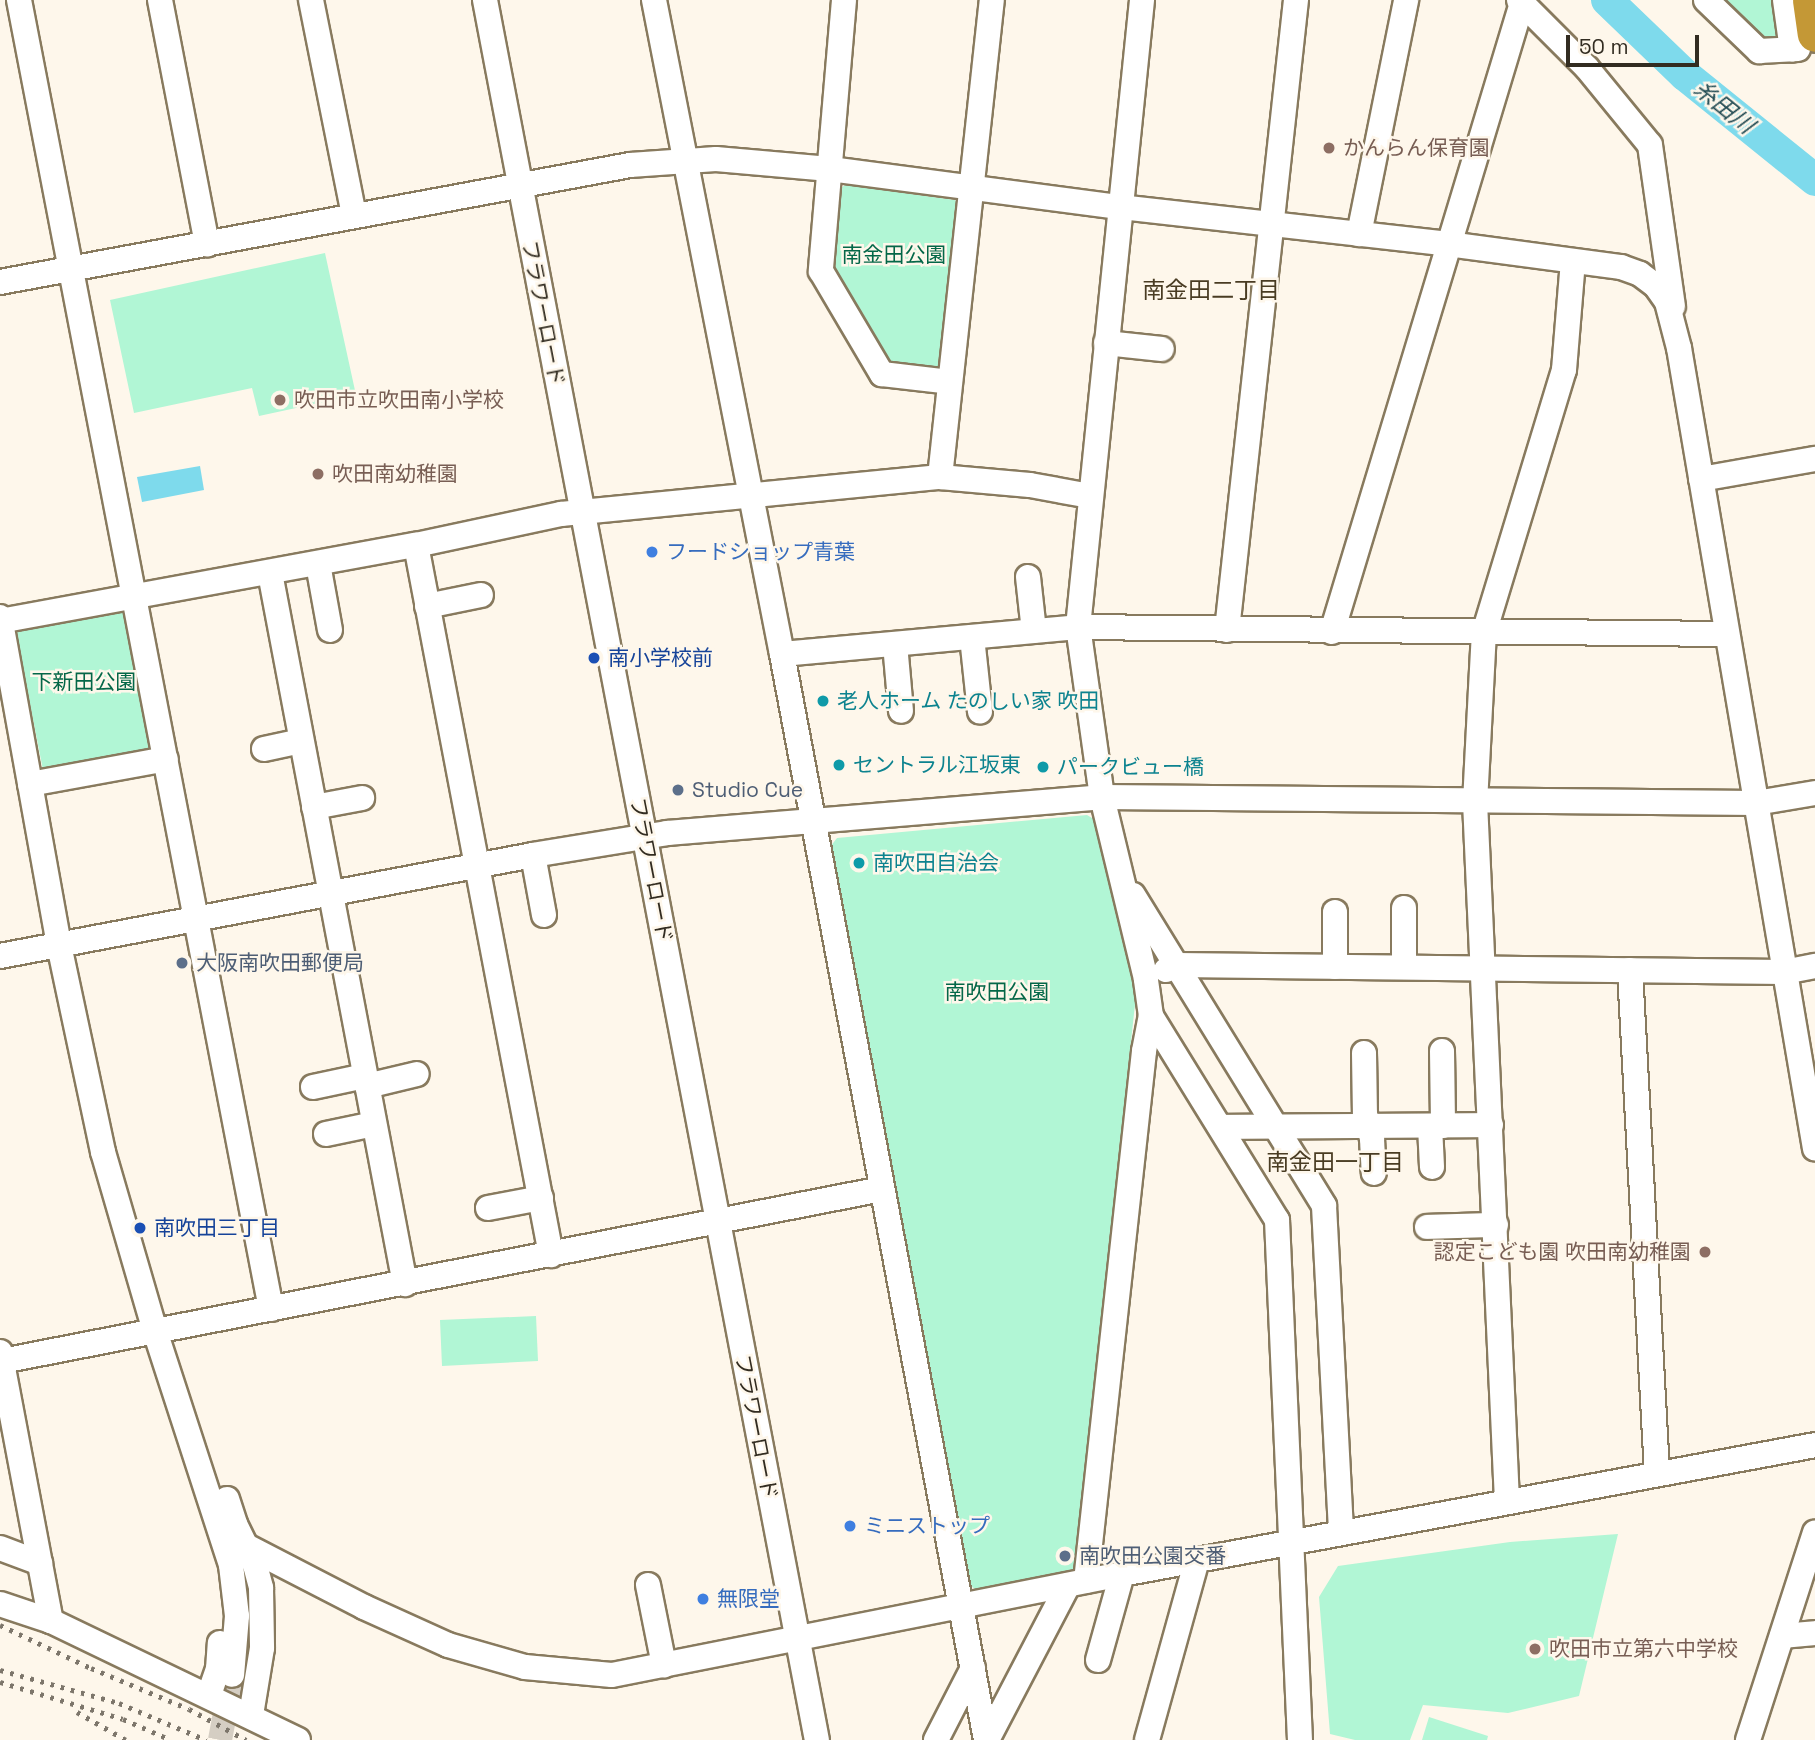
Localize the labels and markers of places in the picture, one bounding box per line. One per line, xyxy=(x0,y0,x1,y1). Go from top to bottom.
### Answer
place label: かんらん保育園 xyxy=(1343,135,1490,161)
marker: かんらん保育園 xyxy=(1321,140,1337,156)
place label: 吹田市立吹田南小学校 xyxy=(294,387,504,413)
marker: 吹田市立吹田南小学校 xyxy=(272,392,288,408)
place label: 吹田南幼稚園 xyxy=(332,461,458,487)
marker: 吹田南幼稚園 xyxy=(310,466,326,482)
place label: フードショップ青葉 xyxy=(666,539,855,565)
marker: フードショップ青葉 xyxy=(644,544,660,560)
place label: 南小学校前 xyxy=(608,645,713,671)
marker: 南小学校前 xyxy=(586,650,602,666)
place label: 老人ホーム たのしい家 吹田 xyxy=(837,688,1100,714)
marker: 老人ホーム たのしい家 吹田 xyxy=(815,693,831,709)
place label: セントラル江坂東 xyxy=(853,752,1021,778)
place label: パークビュー橋 xyxy=(1057,754,1204,780)
marker: セントラル江坂東 xyxy=(831,757,847,773)
marker: パークビュー橋 xyxy=(1035,759,1051,775)
place label: Studio Cue xyxy=(692,777,803,803)
marker: Studio Cue xyxy=(670,782,686,798)
place label: 南吹田自治会 xyxy=(873,850,999,876)
marker: 南吹田自治会 xyxy=(851,855,867,871)
place label: 大阪南吹田郵便局 xyxy=(196,950,364,976)
marker: 大阪南吹田郵便局 xyxy=(174,955,190,971)
place label: 南吹田三丁目 xyxy=(154,1215,280,1241)
marker: 南吹田三丁目 xyxy=(132,1220,148,1236)
place label: 認定こども園 吹田南幼稚園 xyxy=(1434,1239,1691,1265)
marker: 認定こども園 吹田南幼稚園 xyxy=(1697,1244,1713,1260)
place label: ミニストップ xyxy=(864,1513,990,1539)
marker: ミニストップ xyxy=(842,1518,858,1534)
place label: 南吹田公園交番 xyxy=(1079,1543,1226,1569)
marker: 南吹田公園交番 xyxy=(1057,1548,1073,1564)
place label: 無限堂 xyxy=(717,1586,780,1612)
marker: 無限堂 xyxy=(695,1591,711,1607)
place label: 吹田市立第六中学校 xyxy=(1549,1636,1738,1662)
marker: 吹田市立第六中学校 xyxy=(1527,1641,1543,1657)

